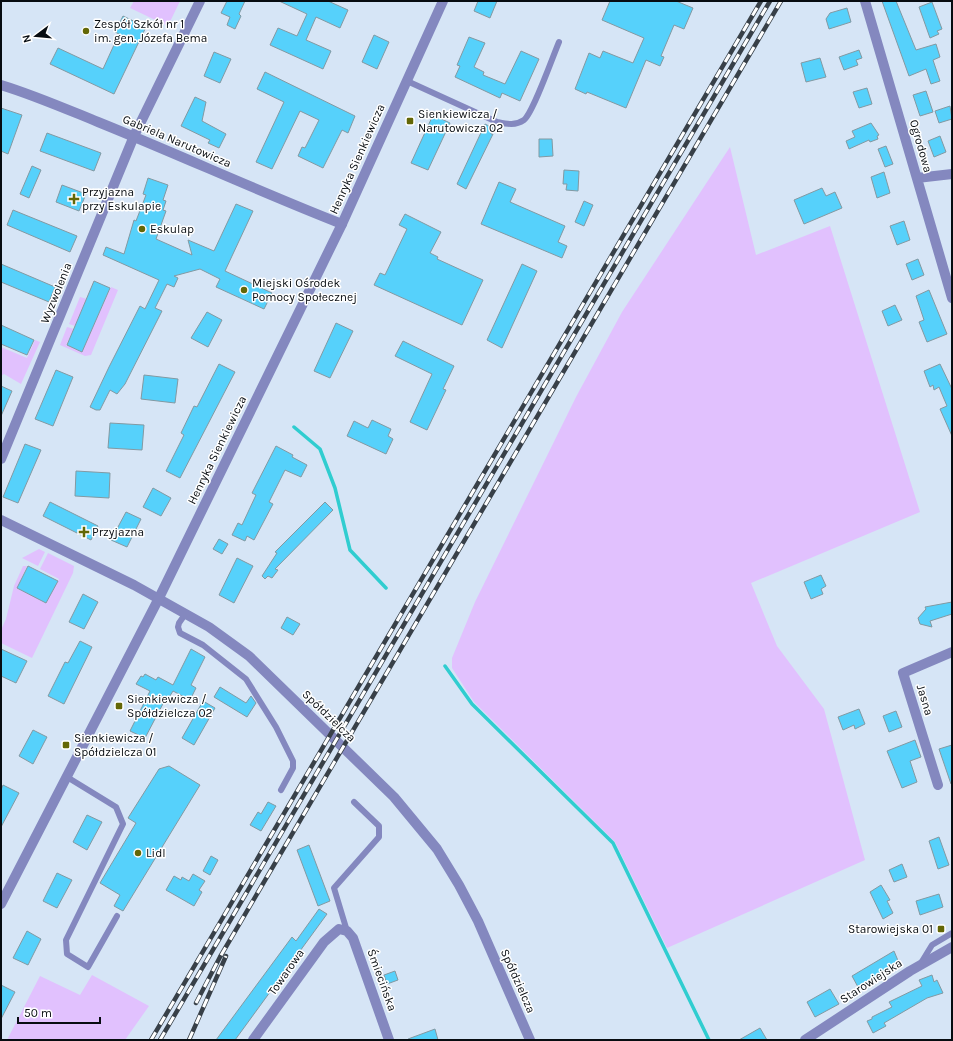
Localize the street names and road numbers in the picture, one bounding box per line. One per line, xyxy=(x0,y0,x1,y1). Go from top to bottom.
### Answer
street label: Henryka Sienkiewicza xyxy=(326,102,388,216)
street label: Gabriela Narutowicza xyxy=(121,112,233,170)
street label: Ogrodowa xyxy=(907,118,935,174)
street label: Wyzwolenia xyxy=(37,261,75,325)
street label: Henryka Sienkiewicza xyxy=(185,393,249,507)
street label: Jasna xyxy=(914,683,936,717)
street label: Spółdzielcza xyxy=(299,687,359,745)
street label: Towarowa xyxy=(265,946,307,998)
street label: Śmiecińska xyxy=(364,947,401,1013)
street label: Spółdzielcza xyxy=(498,947,538,1015)
street label: Starowiejska xyxy=(837,956,905,1006)

